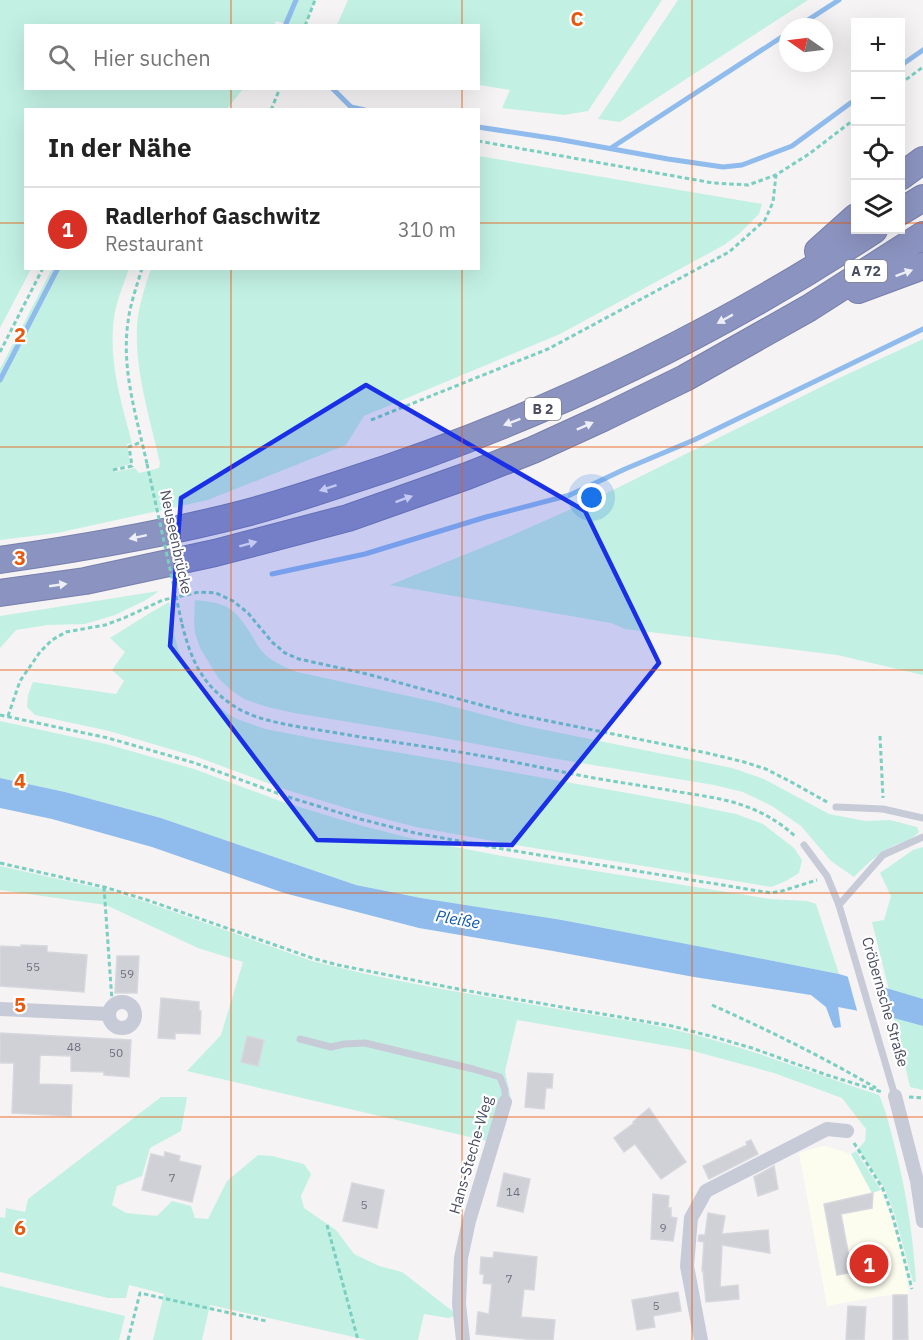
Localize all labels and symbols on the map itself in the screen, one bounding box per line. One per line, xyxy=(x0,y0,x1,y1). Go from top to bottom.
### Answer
text: C xyxy=(570,5,584,32)
north arrow xyxy=(779,18,833,72)
road number: A 72 xyxy=(845,260,887,282)
one-way arrow xyxy=(895,267,913,277)
one-way arrow xyxy=(716,314,733,324)
text: 2 xyxy=(14,321,26,348)
road number: B 2 xyxy=(525,398,561,420)
one-way arrow xyxy=(503,418,521,427)
one-way arrow xyxy=(576,422,593,431)
your location xyxy=(577,483,606,512)
one-way arrow xyxy=(319,484,337,493)
street label: Neuseenbrücke xyxy=(156,488,197,596)
one-way arrow xyxy=(395,493,413,503)
one-way arrow xyxy=(128,533,147,542)
one-way arrow xyxy=(240,539,258,548)
text: 3 xyxy=(14,544,26,571)
one-way arrow xyxy=(48,580,67,589)
text: 4 xyxy=(14,767,26,794)
water label: Pleiße xyxy=(434,905,482,933)
street label: Cröbernsche Straße xyxy=(858,935,913,1069)
house number: 55 xyxy=(26,959,40,974)
house number: 59 xyxy=(120,966,134,981)
text: 5 xyxy=(14,991,26,1018)
house number: 48 xyxy=(67,1039,81,1054)
house number: 50 xyxy=(109,1045,123,1060)
street label: Hans-Steche-Weg xyxy=(445,1094,496,1216)
house number: 7 xyxy=(168,1170,176,1185)
house number: 14 xyxy=(506,1184,520,1199)
house number: 5 xyxy=(360,1197,368,1212)
text: 6 xyxy=(14,1214,26,1241)
house number: 9 xyxy=(659,1220,667,1235)
pin: 1 xyxy=(850,1242,888,1286)
house number: 7 xyxy=(505,1271,513,1286)
house number: 5 xyxy=(652,1298,660,1313)

